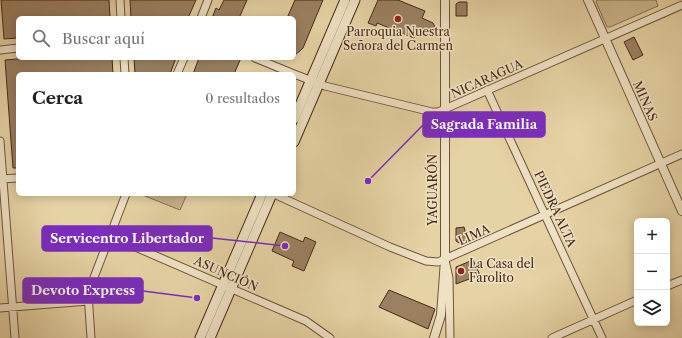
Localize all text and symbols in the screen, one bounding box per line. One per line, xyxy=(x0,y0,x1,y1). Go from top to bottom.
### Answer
marker: Parroquia Nuestra Señora del Carmen xyxy=(393,14,403,24)
search box xyxy=(16,16,296,60)
place label: Parroquia Nuestra Señora del Carmen xyxy=(343,24,453,53)
icon: search xyxy=(30,27,52,49)
text: Buscar aquí xyxy=(62,29,145,48)
street label: NICARAGUA xyxy=(449,56,526,101)
street label: MINAS xyxy=(630,78,661,123)
text: Cerca xyxy=(32,88,83,108)
text: 0 resultados xyxy=(205,90,280,106)
callout: Sagrada Familia xyxy=(423,112,545,137)
text: Sagrada Familia xyxy=(431,116,538,132)
street label: YAGUARÓN xyxy=(424,154,440,227)
street label: PIEDRA ALTA xyxy=(531,168,580,250)
map controls xyxy=(634,218,670,326)
button: + xyxy=(634,218,670,254)
street label: LIMA xyxy=(455,220,493,248)
callout: Servicentro Libertador xyxy=(42,226,212,251)
text: Servicentro Libertador xyxy=(50,230,205,246)
street label: ASUNCIÓN xyxy=(191,251,261,294)
button: − xyxy=(634,254,670,290)
place label: La Casa del Farolito xyxy=(469,256,534,285)
marker: La Casa del Farolito xyxy=(456,266,466,276)
callout: Devoto Express xyxy=(23,278,143,303)
text: Devoto Express xyxy=(31,282,135,298)
button: layers xyxy=(634,290,670,326)

